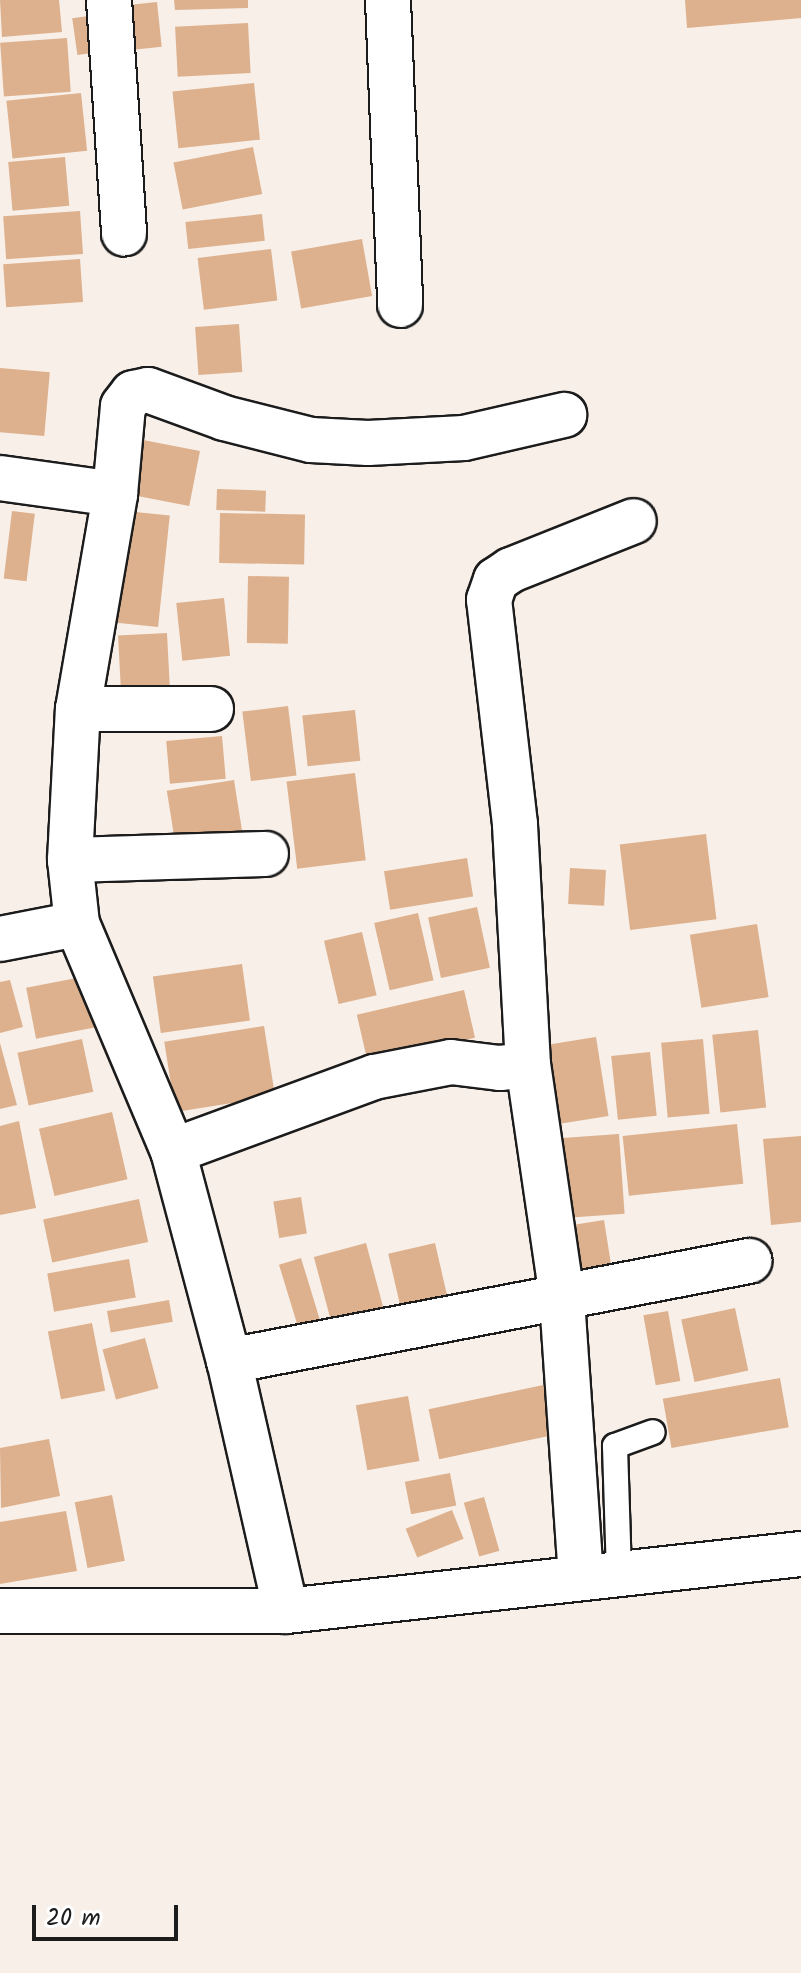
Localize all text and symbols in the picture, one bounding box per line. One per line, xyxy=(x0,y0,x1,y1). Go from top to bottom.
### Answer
scale bar xyxy=(36,1889,182,1939)
text: 20 m xyxy=(46,1899,101,1938)

